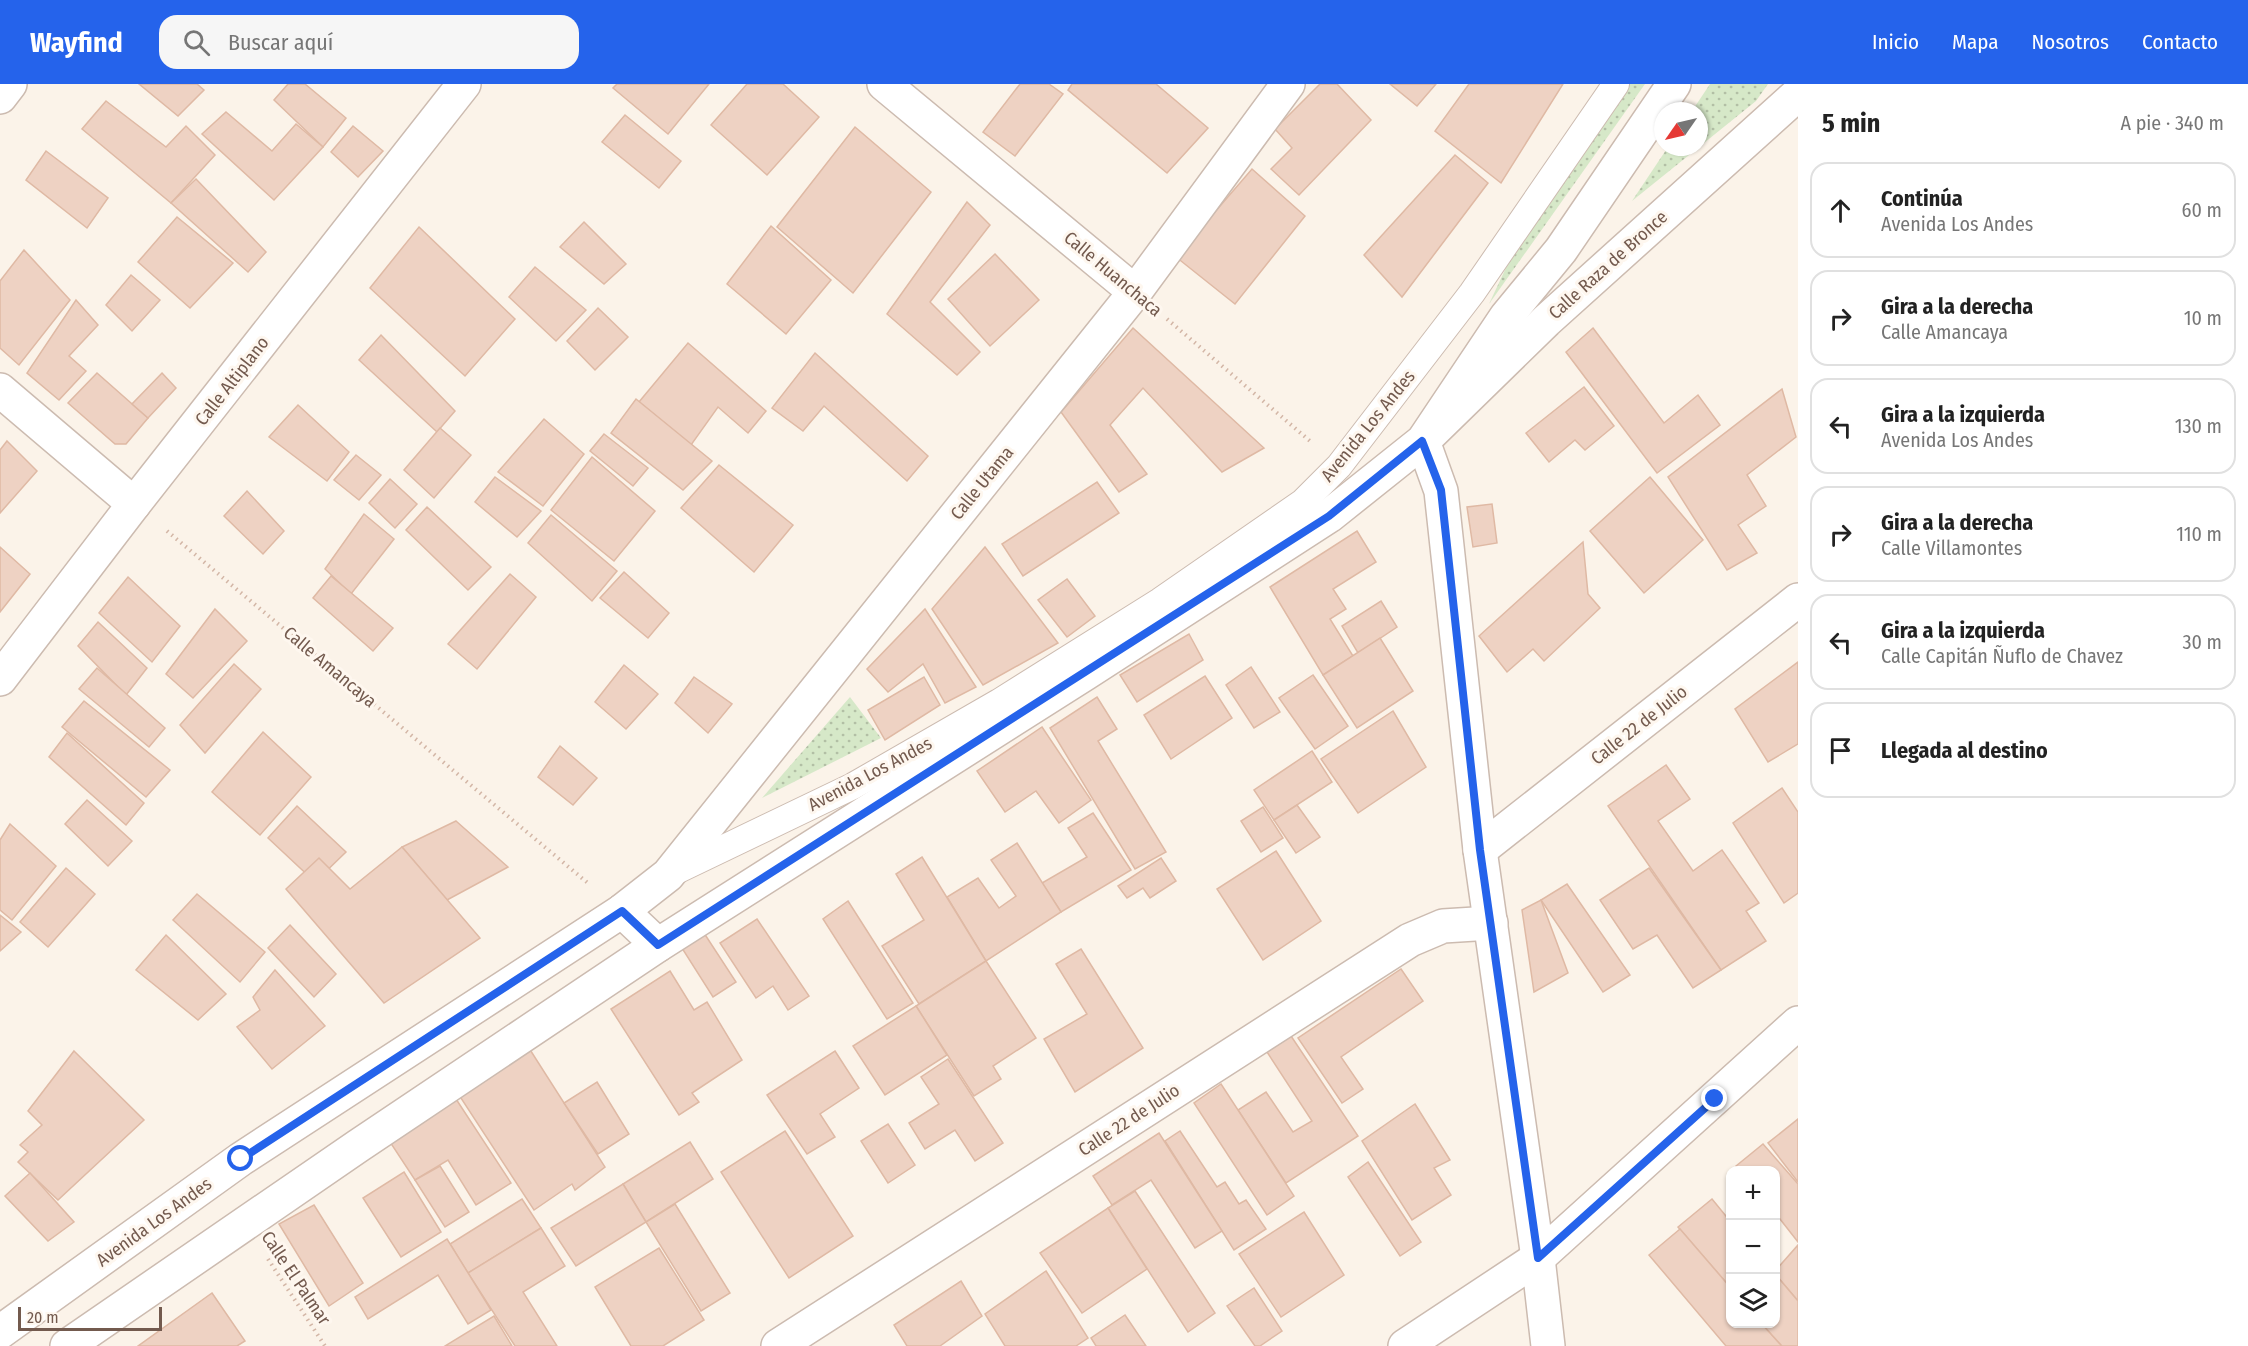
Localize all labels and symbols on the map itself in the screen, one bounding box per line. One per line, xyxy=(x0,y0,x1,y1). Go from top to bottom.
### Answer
north arrow xyxy=(1654,102,1708,156)
street label: Calle Raza de Bronce xyxy=(1544,206,1672,324)
street label: Calle Huanchaca xyxy=(1060,227,1167,321)
street label: Calle Altiplano xyxy=(190,332,274,430)
street label: Avenida Los Andes xyxy=(1316,366,1420,486)
street label: Calle Utama xyxy=(946,442,1018,524)
street label: Calle Amancaya xyxy=(279,622,381,712)
street label: Calle 22 de Julio xyxy=(1586,681,1692,769)
street label: Avenida Los Andes xyxy=(804,732,936,816)
street label: Calle 22 de Julio xyxy=(1074,1079,1184,1161)
route end xyxy=(1701,1085,1727,1111)
route start xyxy=(227,1145,253,1171)
street label: Avenida Los Andes xyxy=(92,1173,216,1271)
street label: Calle El Palmar xyxy=(257,1227,336,1330)
scale bar xyxy=(18,1304,162,1332)

